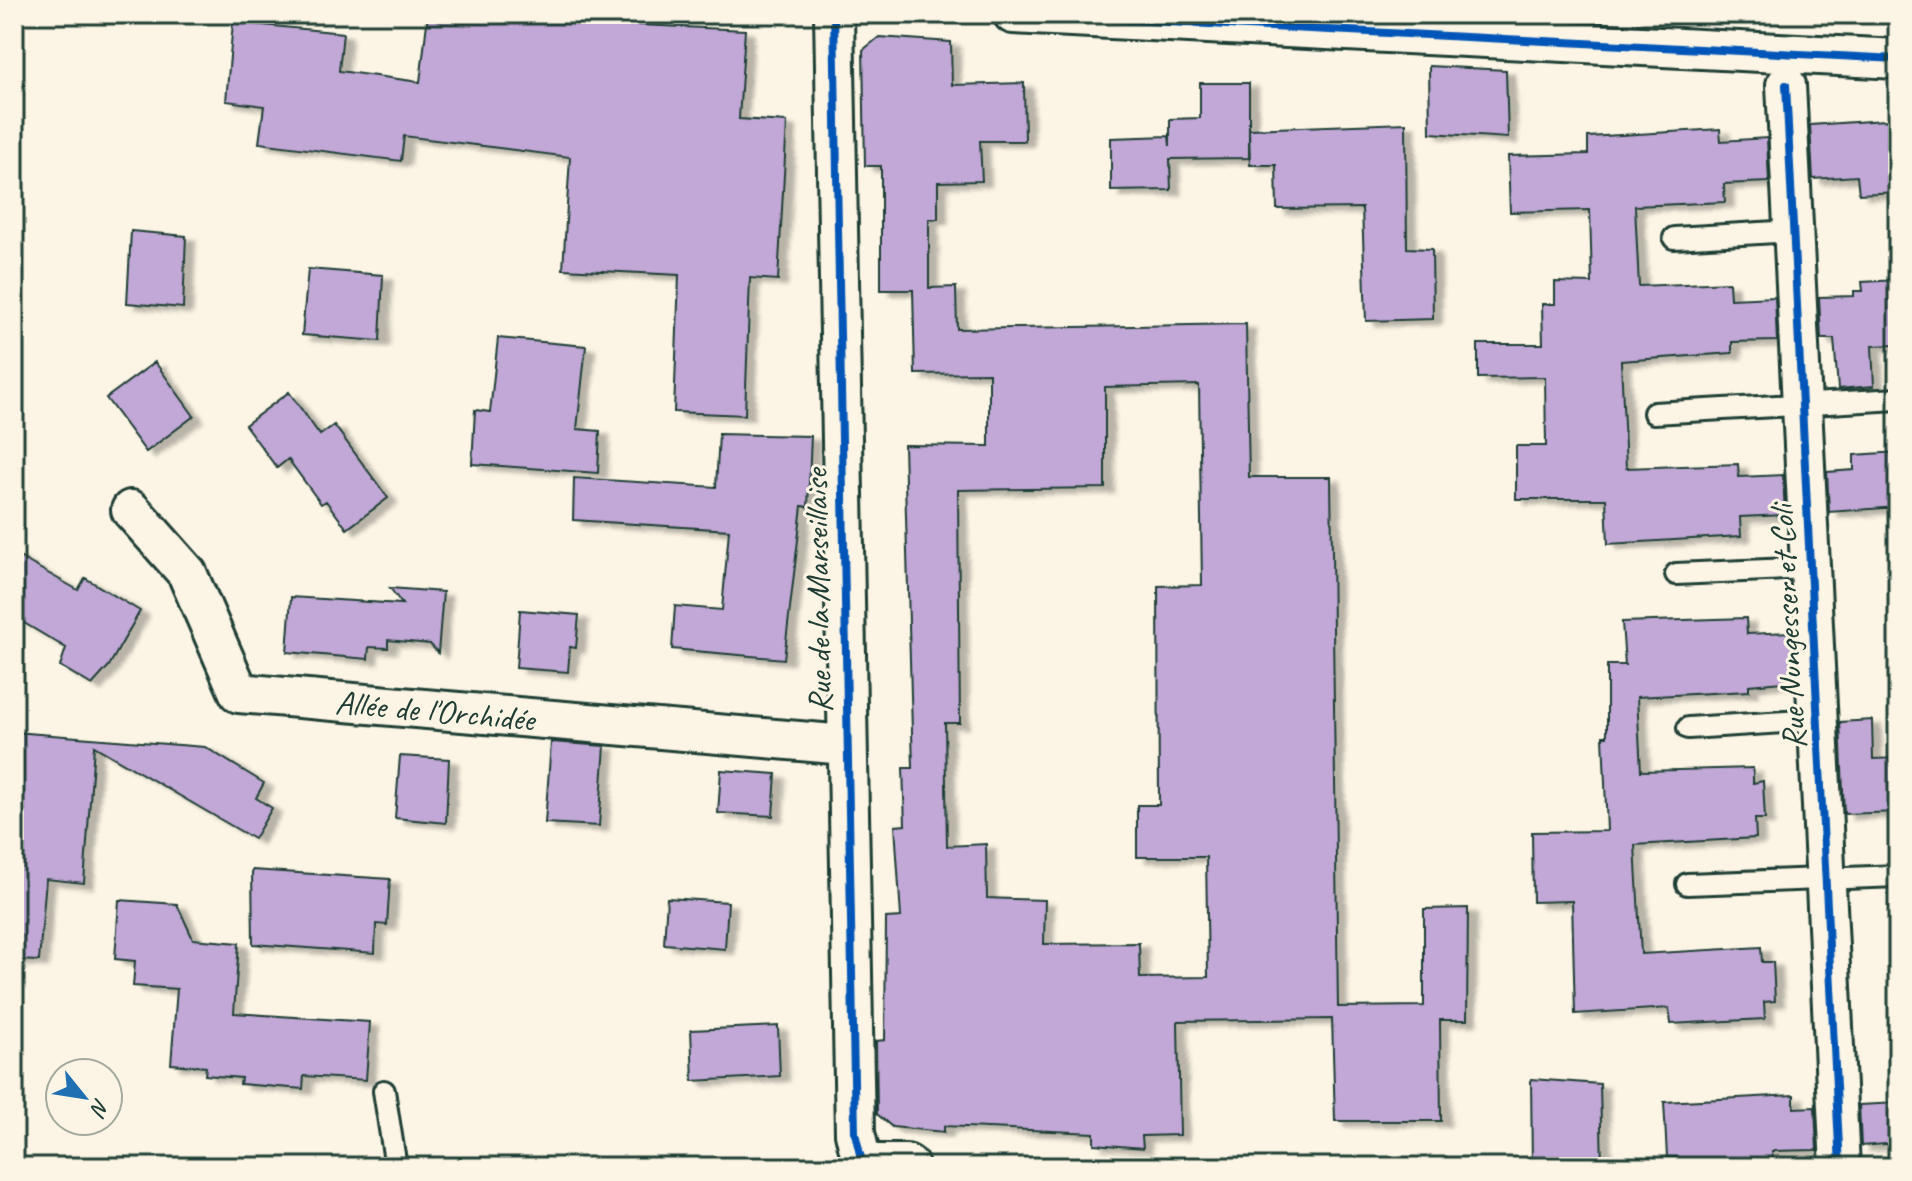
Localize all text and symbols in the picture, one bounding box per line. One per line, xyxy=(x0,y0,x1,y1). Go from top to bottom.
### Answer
street label: Rue de la Marseillaise xyxy=(794,466,841,713)
street label: Rue Nungesser et Coli xyxy=(1759,500,1815,750)
street label: Allée de l'Orchidée xyxy=(334,680,539,741)
north arrow xyxy=(44,1057,124,1137)
text: N xyxy=(83,1094,116,1122)

